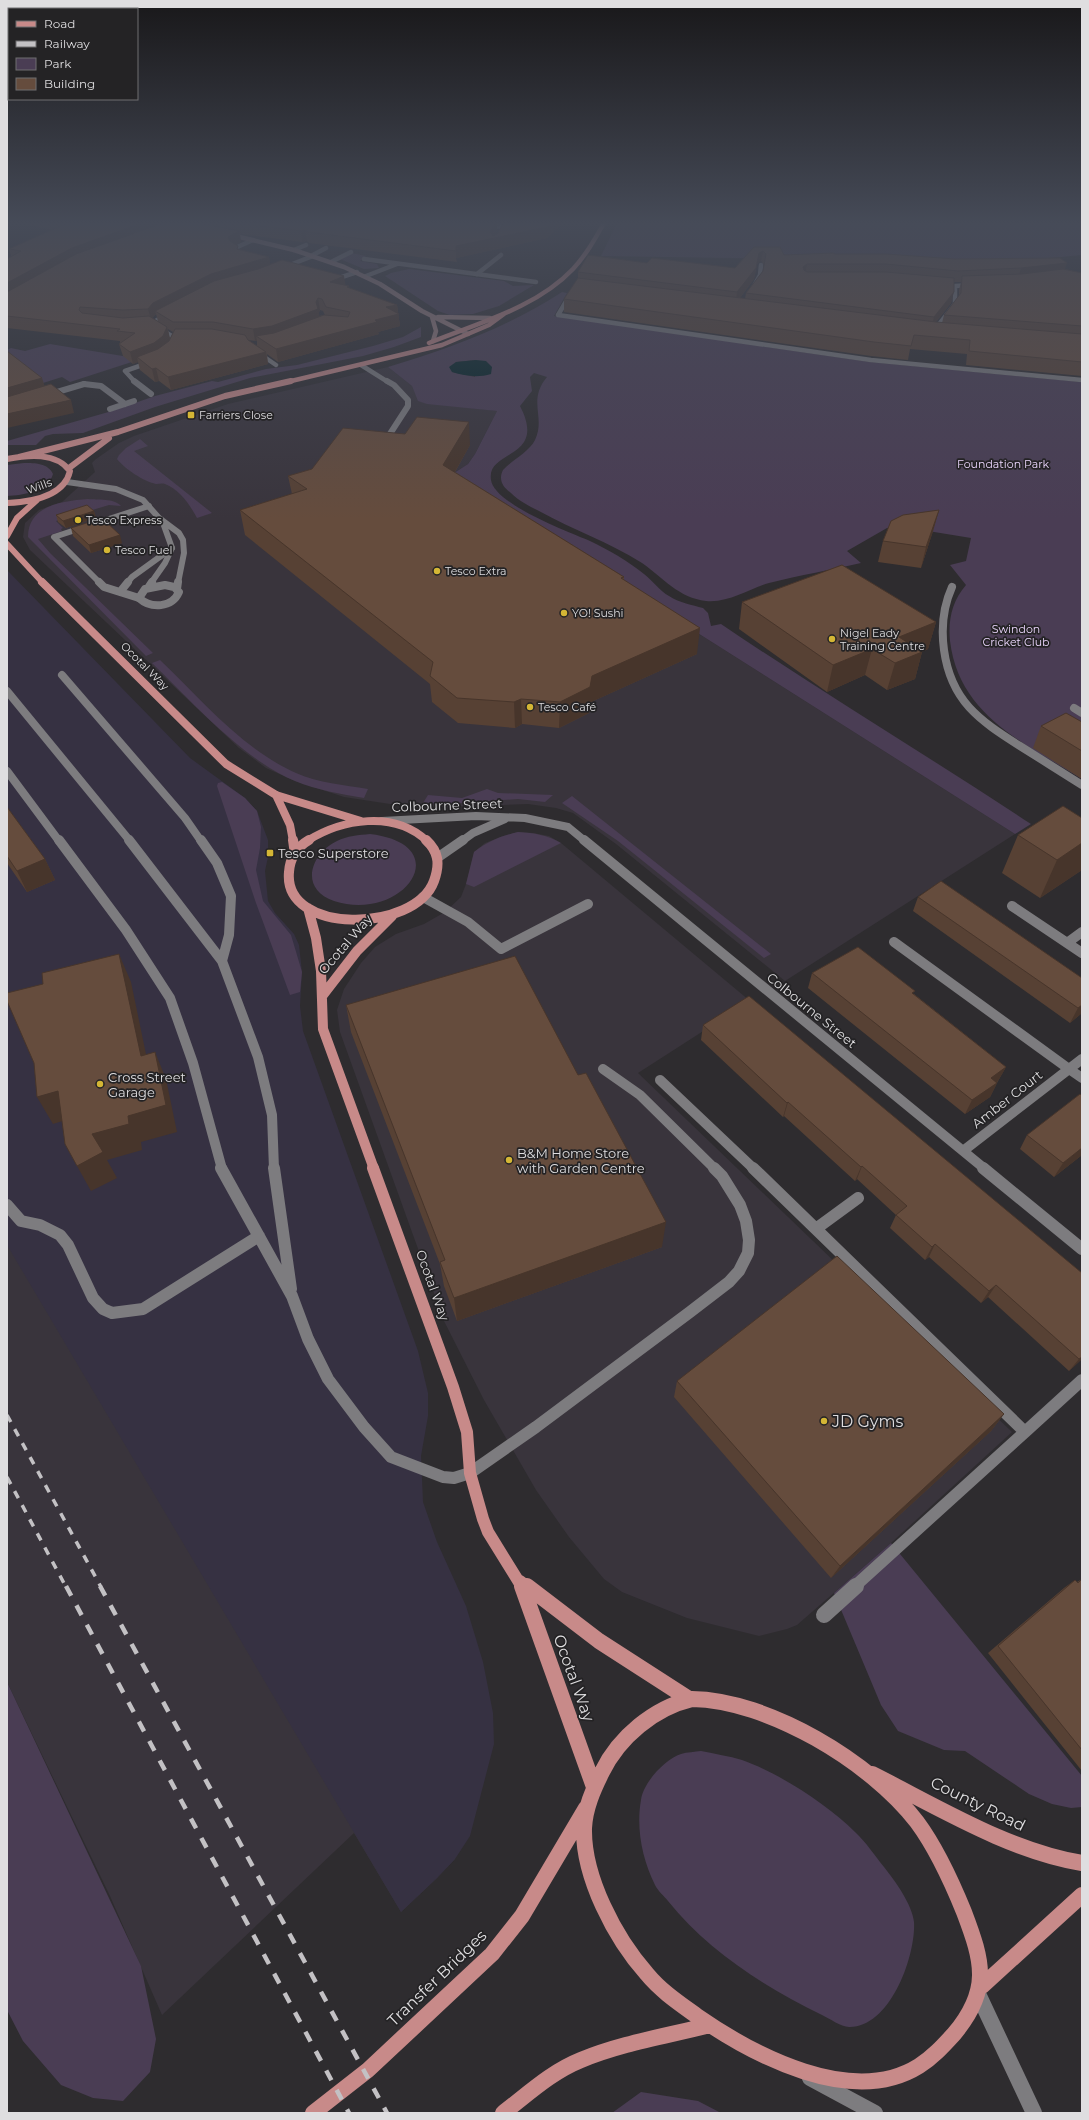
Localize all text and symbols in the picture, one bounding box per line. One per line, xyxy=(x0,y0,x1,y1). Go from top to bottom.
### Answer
legend xyxy=(8,8,138,100)
text: Road xyxy=(44,16,75,31)
text: Railway xyxy=(44,36,90,51)
text: Park xyxy=(44,56,72,71)
text: Building xyxy=(44,76,95,91)
place label: Farriers Close xyxy=(199,408,273,422)
marker: Farriers Close xyxy=(186,410,196,420)
park label: Foundation Park xyxy=(957,457,1050,471)
street label: Wills xyxy=(24,475,54,497)
place label: Tesco Express xyxy=(86,513,162,527)
marker: Tesco Express xyxy=(73,515,83,525)
place label: Tesco Fuel xyxy=(115,543,172,557)
marker: Tesco Fuel xyxy=(102,545,112,555)
place label: Tesco Extra xyxy=(445,564,507,578)
marker: Tesco Extra xyxy=(432,566,442,576)
place label: YO! Sushi xyxy=(572,606,624,620)
marker: YO! Sushi xyxy=(559,608,569,618)
park label: Swindon Cricket Club xyxy=(982,622,1050,649)
place label: Nigel Eady Training Centre xyxy=(840,626,925,653)
marker: Nigel Eady Training Centre xyxy=(827,634,837,644)
street label: Ocotal Way xyxy=(118,639,172,693)
place label: Tesco Café xyxy=(538,700,596,714)
marker: Tesco Café xyxy=(525,702,535,712)
street label: Colbourne Street xyxy=(391,795,503,815)
place label: Tesco Superstore xyxy=(278,845,389,861)
marker: Tesco Superstore xyxy=(265,848,275,858)
street label: Ocotal Way xyxy=(315,910,376,977)
street label: Colbourne Street xyxy=(764,969,860,1051)
street label: Amber Court xyxy=(969,1067,1045,1131)
place label: Cross Street Garage xyxy=(108,1069,186,1100)
marker: Cross Street Garage xyxy=(95,1079,105,1089)
place label: B&M Home Store with Garden Centre xyxy=(517,1145,645,1176)
marker: B&M Home Store with Garden Centre xyxy=(504,1155,514,1165)
street label: Ocotal Way xyxy=(413,1247,454,1323)
place label: JD Gyms xyxy=(831,1412,903,1431)
marker: JD Gyms xyxy=(819,1416,829,1426)
street label: Ocotal Way xyxy=(549,1632,599,1724)
street label: County Road xyxy=(927,1773,1029,1835)
street label: Transfer Bridges xyxy=(384,1926,491,2030)

